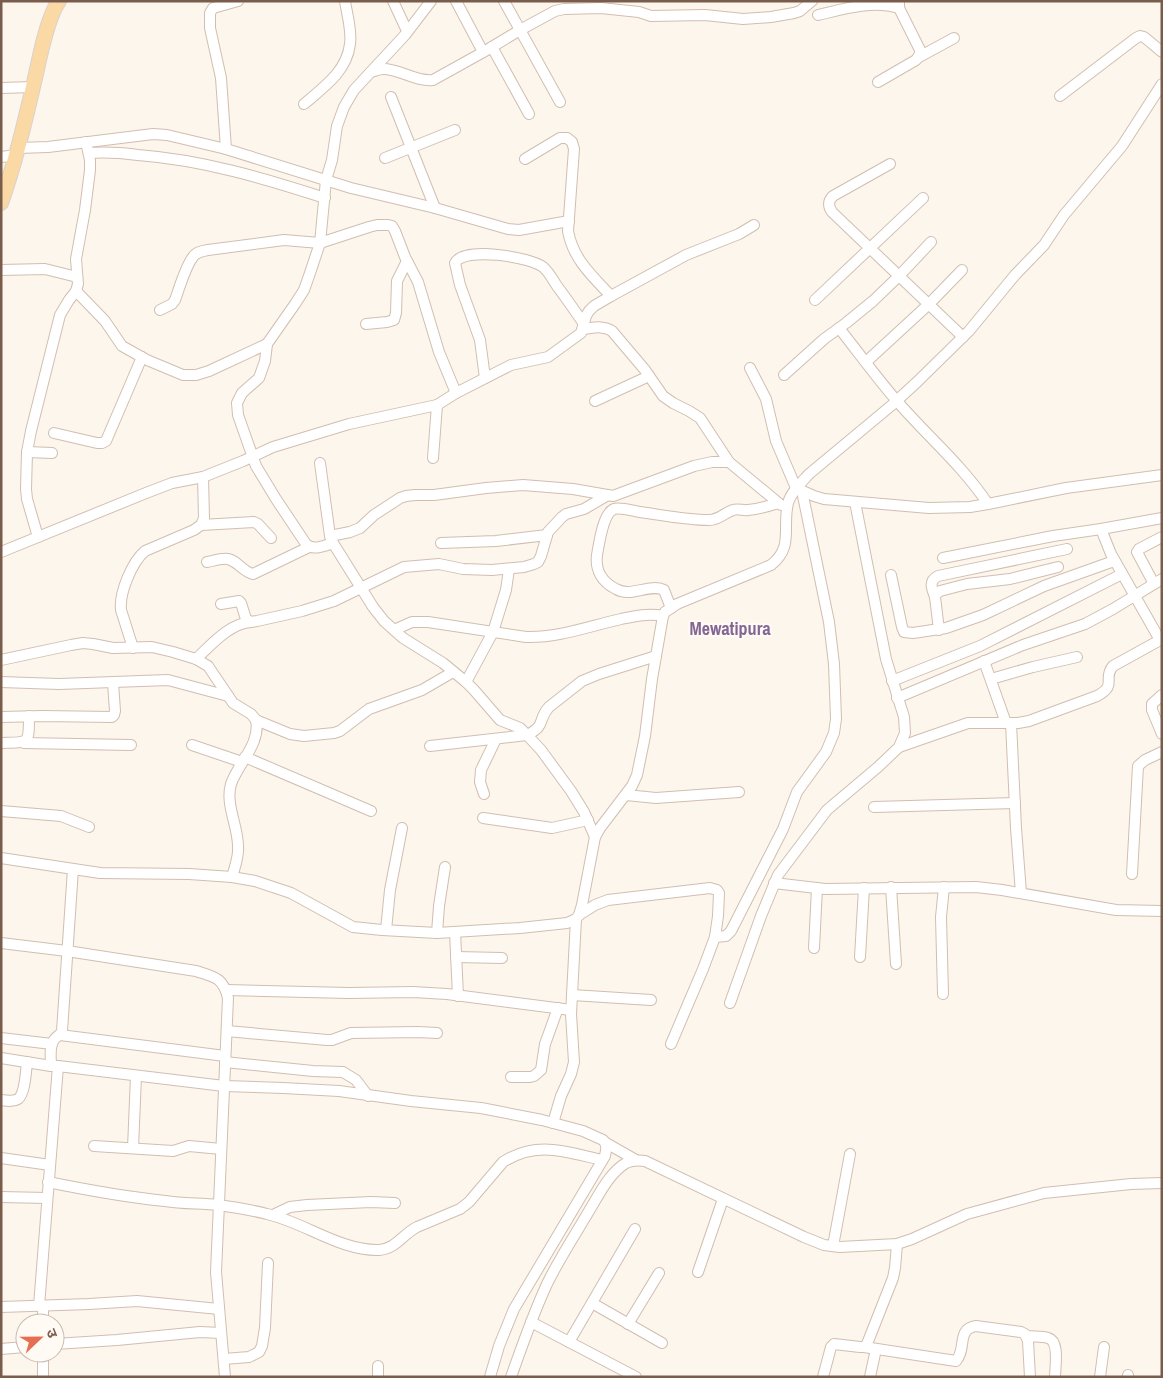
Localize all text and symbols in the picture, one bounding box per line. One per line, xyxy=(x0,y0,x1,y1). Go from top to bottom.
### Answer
district label: Mewatipura xyxy=(689,616,771,641)
north arrow xyxy=(15,1313,65,1363)
text: उ xyxy=(42,1326,62,1341)

